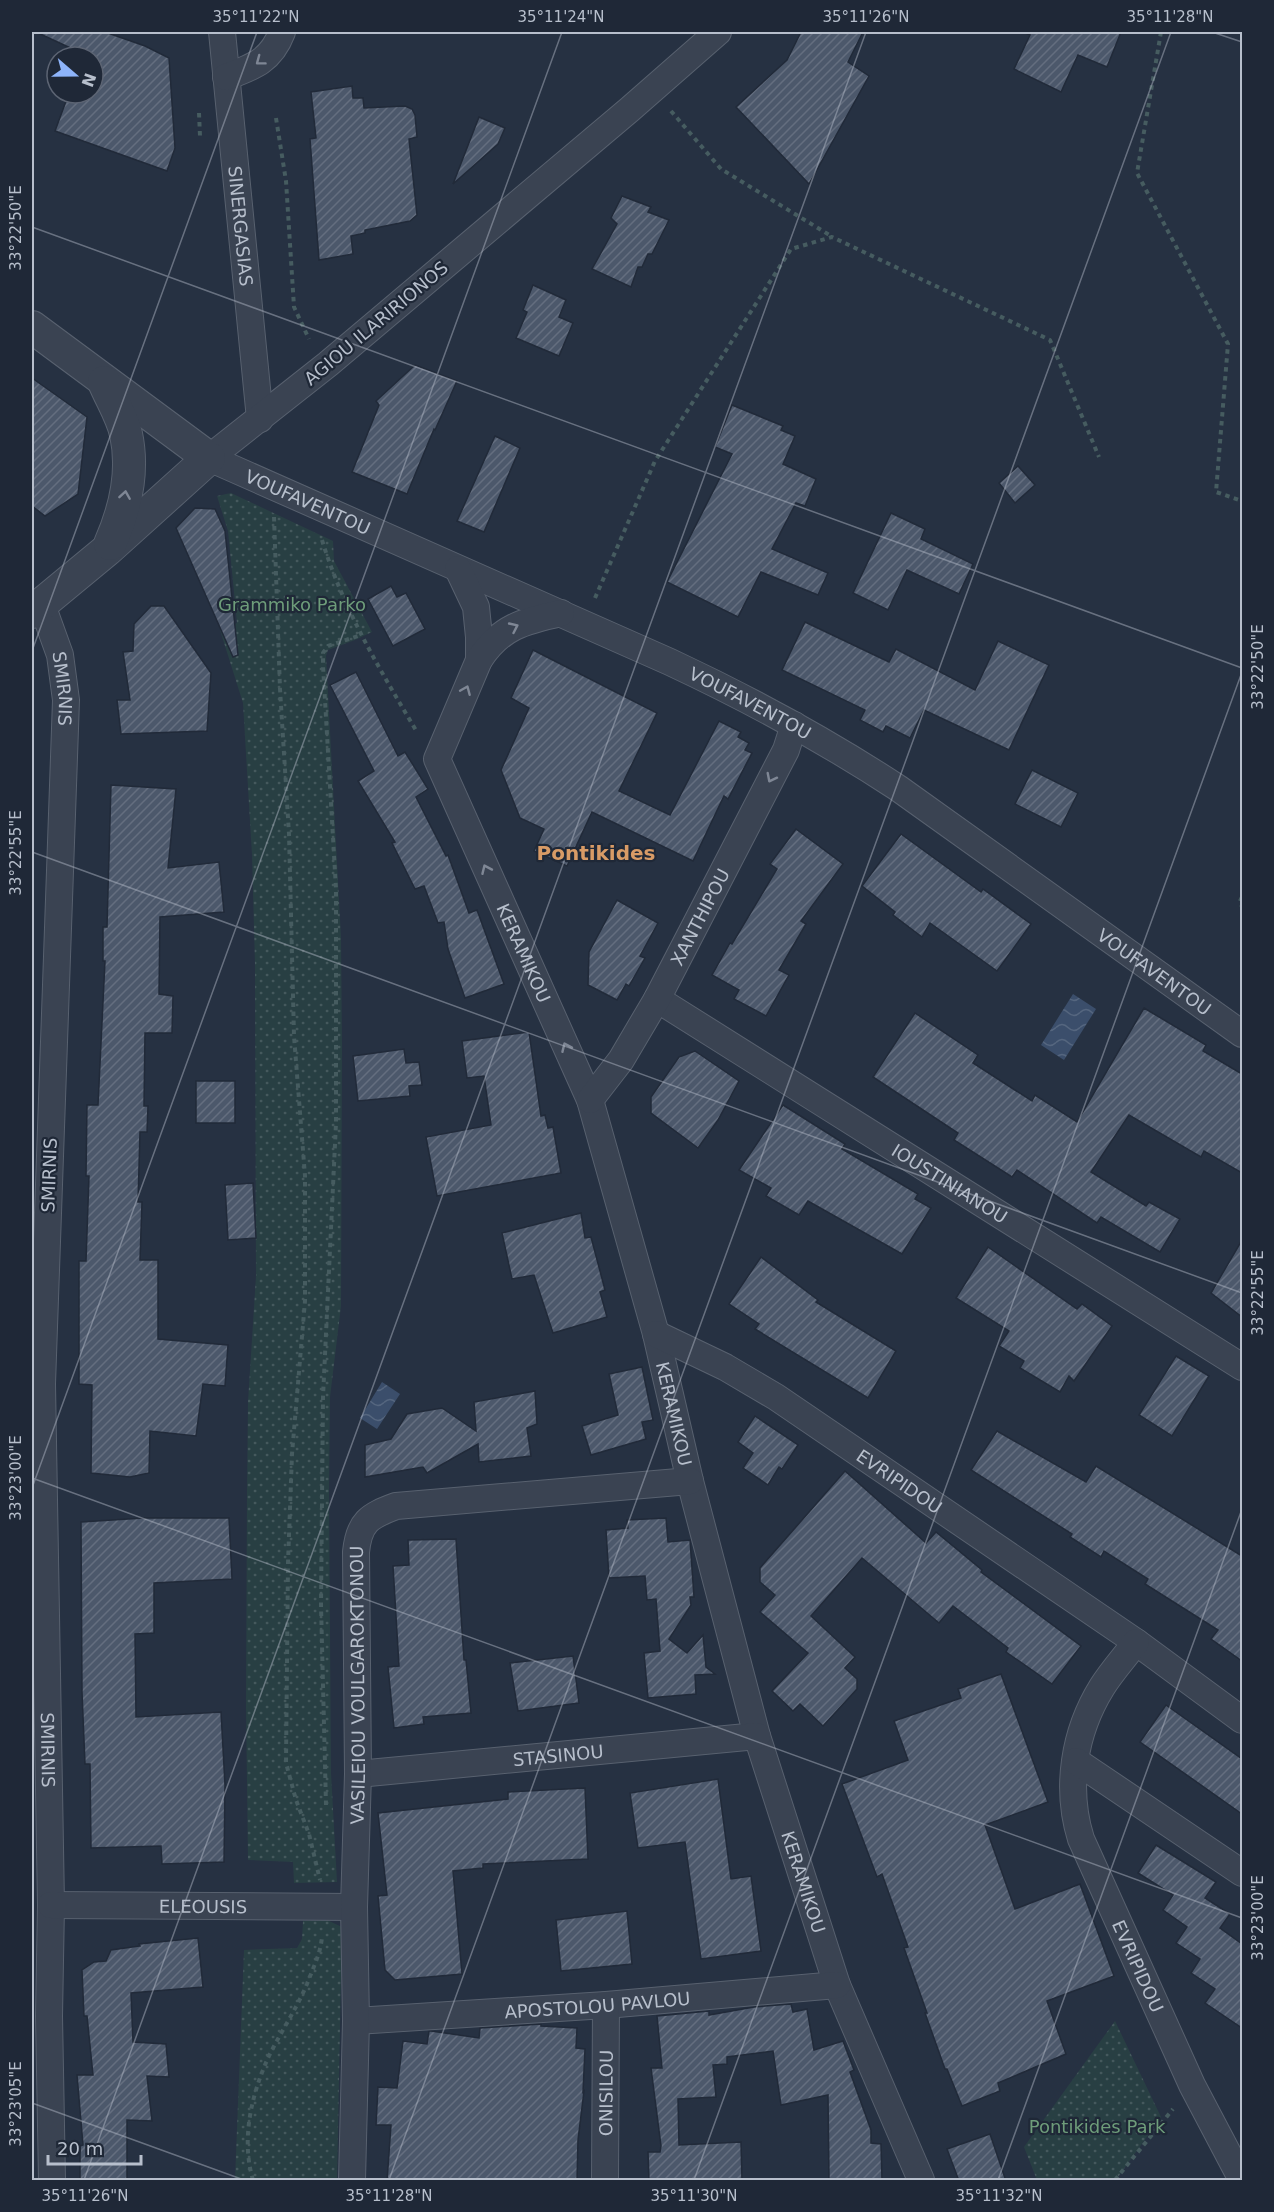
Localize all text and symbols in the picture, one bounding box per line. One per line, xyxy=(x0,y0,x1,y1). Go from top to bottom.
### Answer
text: 35°11'22"N xyxy=(212,8,300,26)
text: 35°11'24"N xyxy=(517,8,605,26)
text: 35°11'26"N xyxy=(822,8,910,26)
text: 35°11'28"N xyxy=(1126,8,1214,26)
north arrow xyxy=(45,45,105,105)
one-way arrow xyxy=(255,54,266,65)
text: N xyxy=(77,70,100,90)
street label: SINERGASIAS xyxy=(225,165,257,287)
text: 33°22'50"E xyxy=(7,185,25,271)
street label: AGIOU ILARIRIONOS xyxy=(300,257,452,389)
street label: VOUFAVENTOU xyxy=(242,465,374,539)
one-way arrow xyxy=(119,490,131,500)
park label: Grammiko Parko xyxy=(218,594,366,615)
one-way arrow xyxy=(508,623,519,635)
text: 33°22'50"E xyxy=(1249,624,1267,710)
street label: SMIRNIS xyxy=(49,650,77,726)
street label: VOUFAVENTOU xyxy=(686,662,815,743)
one-way arrow xyxy=(459,686,471,697)
one-way arrow xyxy=(767,772,778,783)
text: 33°22'55"E xyxy=(7,810,25,896)
district label: Pontikides xyxy=(537,841,656,865)
one-way arrow xyxy=(482,864,494,875)
street label: XANTHIPOU xyxy=(666,865,733,969)
street label: KERAMIKOU xyxy=(493,900,555,1006)
street label: VOUFAVENTOU xyxy=(1094,924,1215,1019)
one-way arrow xyxy=(561,1042,573,1053)
street label: SMIRNIS xyxy=(37,1137,61,1213)
street label: IOUSTINIANOU xyxy=(888,1139,1011,1227)
text: 33°22'55"E xyxy=(1249,1250,1267,1336)
street label: KERAMIKOU xyxy=(652,1360,697,1468)
text: 33°23'00"E xyxy=(7,1435,25,1521)
street label: EVRIPIDOU xyxy=(853,1445,946,1518)
street label: VASILEIOU VOULGAROKTONOU xyxy=(345,1546,369,1825)
street label: SMIRNIS xyxy=(37,1712,59,1788)
street label: STASINOU xyxy=(512,1740,604,1770)
street label: KERAMIKOU xyxy=(778,1828,830,1936)
text: 33°23'00"E xyxy=(1249,1875,1267,1961)
street label: ELEOUSIS xyxy=(159,1895,247,1917)
street label: EVRIPIDOU xyxy=(1108,1917,1168,2015)
street label: APOSTOLOU PAVLOU xyxy=(504,1987,691,2022)
street label: ONISILOU xyxy=(595,2050,616,2136)
text: 33°23'05"E xyxy=(7,2061,25,2147)
park label: Pontikides Park xyxy=(1029,2116,1166,2137)
scale bar xyxy=(48,2128,141,2166)
text: 20 m xyxy=(57,2138,103,2159)
text: 35°11'26"N xyxy=(41,2187,129,2205)
text: 35°11'28"N xyxy=(345,2187,433,2205)
text: 35°11'30"N xyxy=(650,2187,738,2205)
text: 35°11'32"N xyxy=(955,2187,1043,2205)

